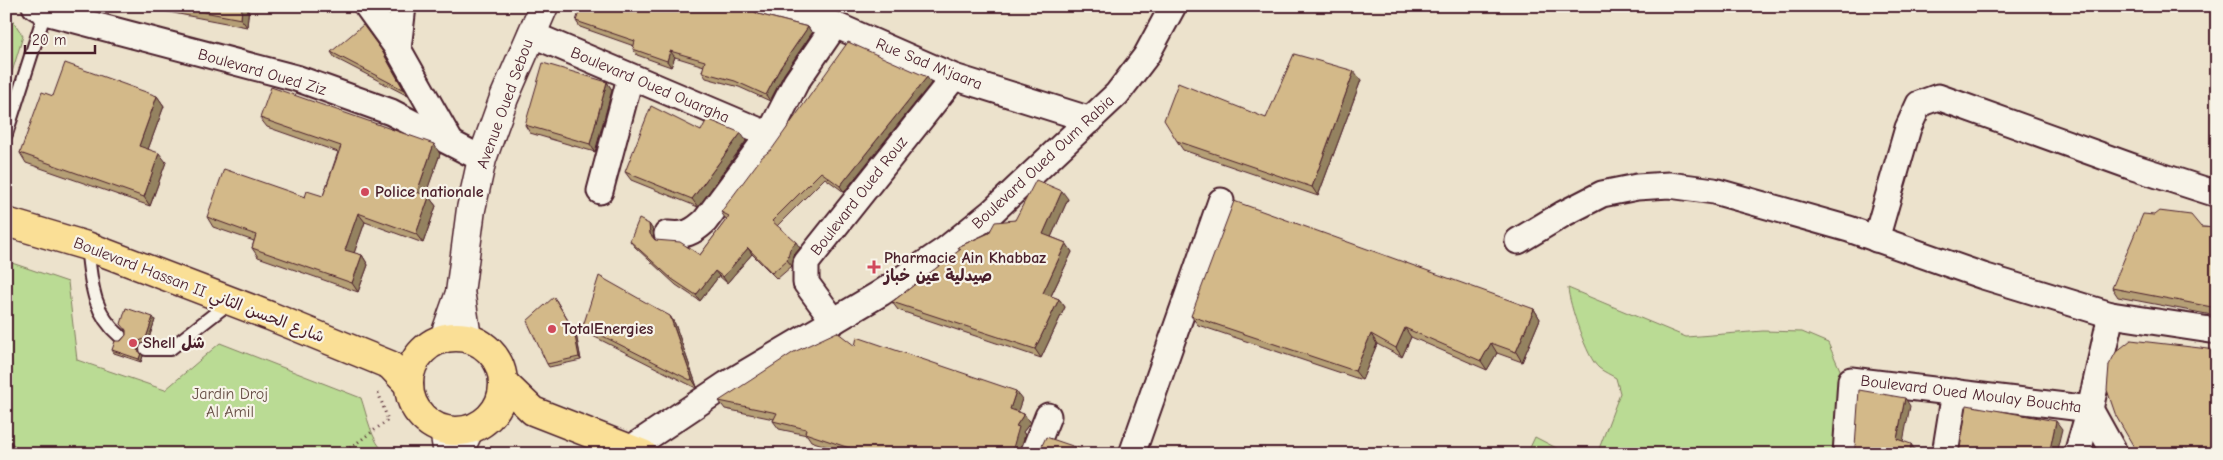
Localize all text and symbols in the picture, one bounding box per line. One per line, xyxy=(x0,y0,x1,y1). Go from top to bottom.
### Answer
scale bar xyxy=(25,22,95,54)
text: 20 m xyxy=(32,31,66,49)
street label: Rue Sad M'jaara xyxy=(873,34,985,94)
street label: Avenue Oued Sebou xyxy=(473,37,537,171)
street label: Boulevard Oued Ouargha xyxy=(568,43,732,127)
street label: Boulevard Oued Ziz xyxy=(196,45,328,99)
street label: Boulevard Oued Oum Rabia xyxy=(968,91,1118,233)
street label: Boulevard Oued Rouz xyxy=(807,133,911,259)
place label: Police nationale xyxy=(375,183,484,201)
marker: Police nationale xyxy=(359,186,371,198)
street label: Boulevard Hassan II شارع الحسن الثاني xyxy=(69,234,327,351)
place label: Pharmacie Ain Khabbaz صيدلية عين خباز xyxy=(882,249,1046,285)
marker: Pharmacie Ain Khabbaz صيدلية عين خباز xyxy=(868,261,880,273)
place label: TotalEnergies xyxy=(562,320,654,338)
marker: TotalEnergies xyxy=(546,323,558,335)
place label: Shell شل xyxy=(143,334,205,352)
marker: Shell شل xyxy=(127,337,139,349)
street label: Boulevard Oued Moulay Bouchta xyxy=(1860,372,2082,416)
park label: Jardin Droj Al Amil xyxy=(192,385,268,421)

